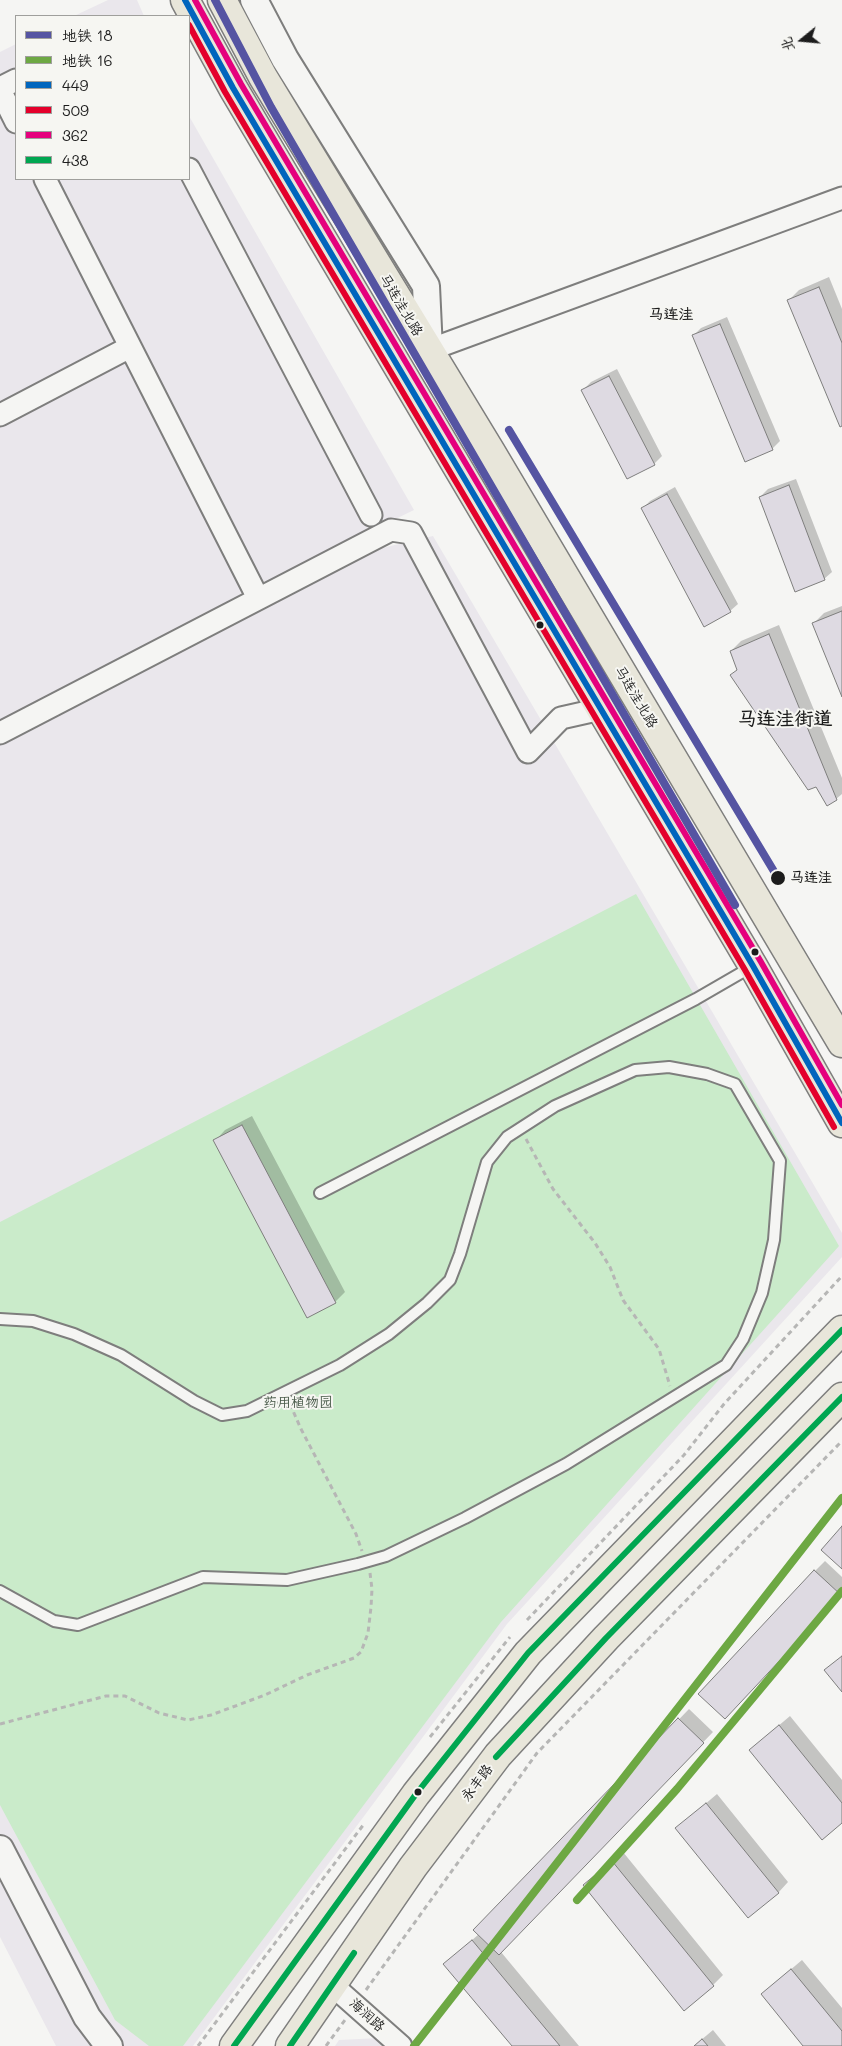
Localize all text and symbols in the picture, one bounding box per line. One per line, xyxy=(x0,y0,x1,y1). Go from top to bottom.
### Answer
legend xyxy=(15,15,190,180)
north arrow xyxy=(777,15,827,65)
text: 地铁 18 xyxy=(62,25,113,45)
text: 北 xyxy=(776,35,798,54)
text: 地铁 16 xyxy=(62,50,113,70)
text: 449 xyxy=(62,75,88,95)
text: 509 xyxy=(62,100,89,120)
text: 362 xyxy=(62,125,88,145)
text: 438 xyxy=(62,150,89,170)
street label: 马连洼北路 xyxy=(376,271,426,339)
district label: 马连洼 xyxy=(649,305,693,323)
unlabelled marker xyxy=(535,620,545,630)
street label: 马连洼北路 xyxy=(611,663,661,731)
district label: 马连洼街道 xyxy=(738,708,832,730)
marker: 马连洼 xyxy=(769,869,787,887)
place label: 马连洼 xyxy=(790,870,832,886)
unlabelled marker xyxy=(750,947,760,957)
park label: 药用植物园 xyxy=(263,1395,333,1411)
street label: 永丰路 xyxy=(458,1761,496,1805)
unlabelled marker xyxy=(413,1787,423,1797)
street label: 海润路 xyxy=(346,1995,388,2035)

